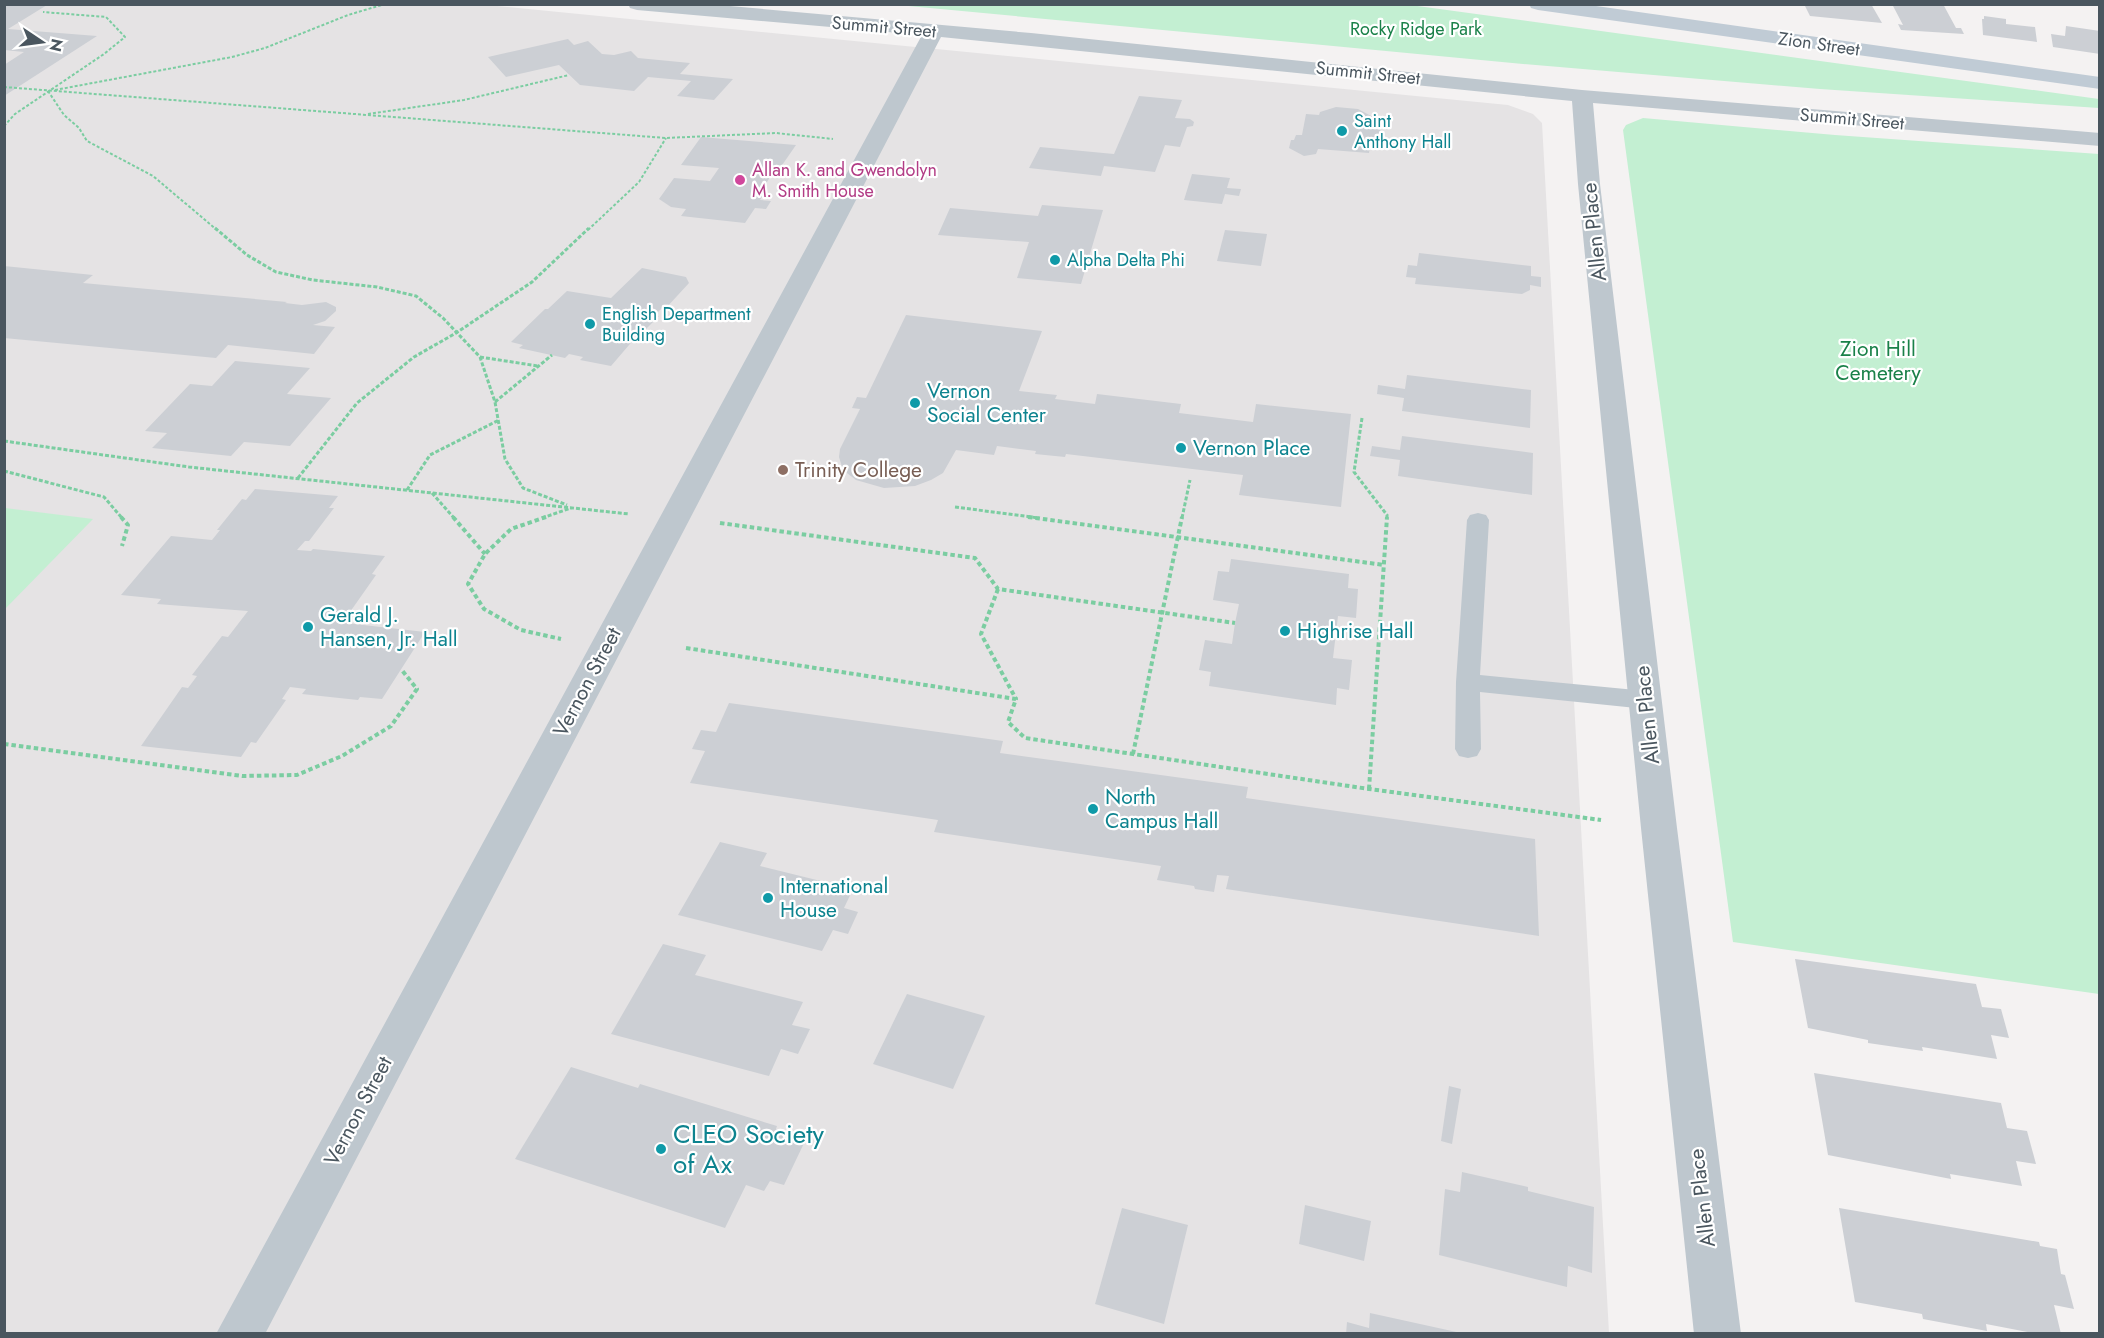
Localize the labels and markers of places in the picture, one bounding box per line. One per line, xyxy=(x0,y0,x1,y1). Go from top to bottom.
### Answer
place label: Saint Anthony Hall xyxy=(1354,108,1451,155)
marker: Saint Anthony Hall xyxy=(1335,124,1349,138)
place label: Allan K. and Gwendolyn M. Smith House xyxy=(752,157,937,204)
marker: Allan K. and Gwendolyn M. Smith House xyxy=(733,173,747,187)
place label: Alpha Delta Phi xyxy=(1067,247,1185,273)
marker: Alpha Delta Phi xyxy=(1048,253,1062,267)
place label: English Department Building xyxy=(602,301,751,348)
marker: English Department Building xyxy=(583,317,597,331)
place label: Vernon Social Center xyxy=(927,376,1047,430)
marker: Vernon Social Center xyxy=(908,396,922,410)
place label: Vernon Place xyxy=(1193,433,1310,463)
marker: Vernon Place xyxy=(1174,441,1188,455)
place label: Trinity College xyxy=(795,455,922,485)
marker: Trinity College xyxy=(776,463,790,477)
place label: Gerald J. Hansen, Jr. Hall xyxy=(320,600,458,654)
place label: Highrise Hall xyxy=(1297,616,1414,646)
marker: Gerald J. Hansen, Jr. Hall xyxy=(301,620,315,634)
marker: Highrise Hall xyxy=(1278,624,1292,638)
place label: North Campus Hall xyxy=(1105,782,1218,836)
marker: North Campus Hall xyxy=(1086,802,1100,816)
place label: International House xyxy=(780,871,888,925)
marker: International House xyxy=(761,891,775,905)
place label: CLEO Society of Ax xyxy=(673,1115,824,1183)
marker: CLEO Society of Ax xyxy=(654,1142,668,1156)

